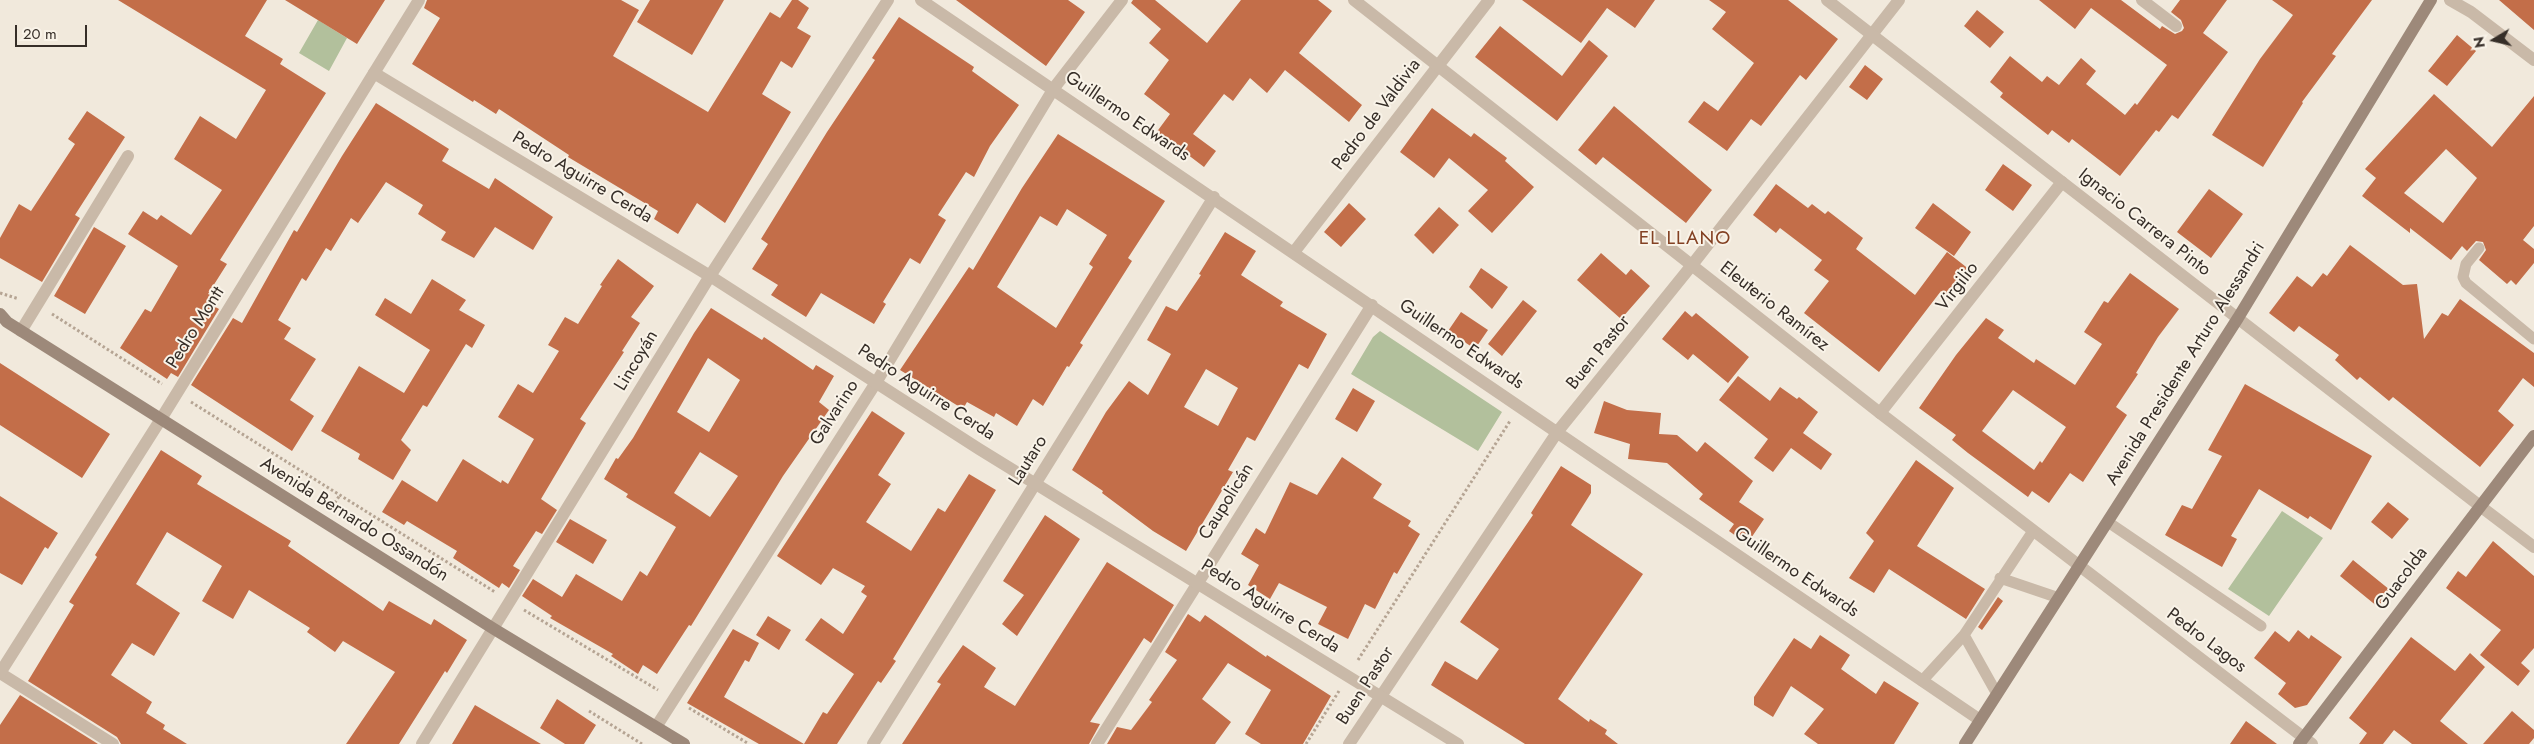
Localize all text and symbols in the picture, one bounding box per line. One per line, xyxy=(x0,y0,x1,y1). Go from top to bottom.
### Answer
scale bar xyxy=(18,15,90,47)
north arrow xyxy=(2469,15,2519,65)
text: 20 m xyxy=(23,23,57,45)
text: N xyxy=(2468,35,2490,49)
street label: Pedro de Valdivia xyxy=(1328,55,1426,175)
street label: Guillermo Edwards xyxy=(1061,67,1193,167)
street label: Pedro Aguirre Cerda xyxy=(508,128,656,228)
street label: Ignacio Carrera Pinto xyxy=(2074,165,2214,281)
district label: EL LLANO xyxy=(1638,228,1732,250)
street label: Avenida Presidente Arturo Alessandri xyxy=(2102,238,2270,490)
street label: Eleuterio Ramírez xyxy=(1715,258,1833,356)
street label: Virgilio xyxy=(1932,258,1984,316)
street label: Pedro Montt xyxy=(162,283,230,373)
street label: Guillermo Edwards xyxy=(1395,295,1527,395)
street label: Buen Pastor xyxy=(1563,312,1635,394)
street label: Lincoyán xyxy=(611,327,663,395)
street label: Pedro Aguirre Cerda xyxy=(853,340,999,446)
street label: Galvarino xyxy=(806,376,864,450)
street label: Lautaro xyxy=(1005,432,1053,490)
street label: Avenida Bernardo Ossandón xyxy=(256,453,452,587)
street label: Caupolicán xyxy=(1195,460,1259,544)
street label: Guillermo Edwards xyxy=(1730,523,1862,623)
street label: Guacolda xyxy=(2371,543,2433,615)
street label: Pedro Aguirre Cerda xyxy=(1197,556,1343,658)
street label: Pedro Lagos xyxy=(2162,604,2250,678)
street label: Buen Pastor xyxy=(1333,643,1399,729)

